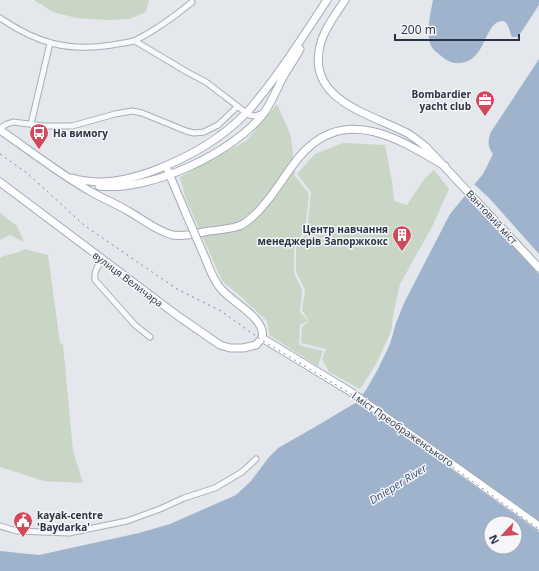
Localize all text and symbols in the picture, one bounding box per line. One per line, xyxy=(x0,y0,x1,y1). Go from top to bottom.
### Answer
scale bar xyxy=(395,16,519,42)
text: 200 m xyxy=(401,21,436,38)
place label: Bombardier yacht club xyxy=(412,87,471,113)
office icon: Bombardier yacht club xyxy=(474,89,496,117)
bus stop icon: На вимогу xyxy=(28,122,50,150)
place label: На вимогу xyxy=(53,126,108,140)
street label: Вантовий міст xyxy=(463,187,521,247)
place label: Центр навчання менеджерів Запоржкокс xyxy=(258,222,388,248)
building icon: Центр навчання менеджерів Запоржкокс xyxy=(391,224,413,252)
street label: вулиця Величара xyxy=(90,248,166,310)
street label: I міст Преображенського xyxy=(349,388,457,470)
water label: Dnieper River xyxy=(366,460,430,507)
place label: kayak-centre 'Baydarka' xyxy=(37,508,103,534)
public building icon: kayak-centre 'Baydarka' xyxy=(12,510,34,538)
north arrow xyxy=(483,515,523,555)
text: N xyxy=(485,532,502,547)

